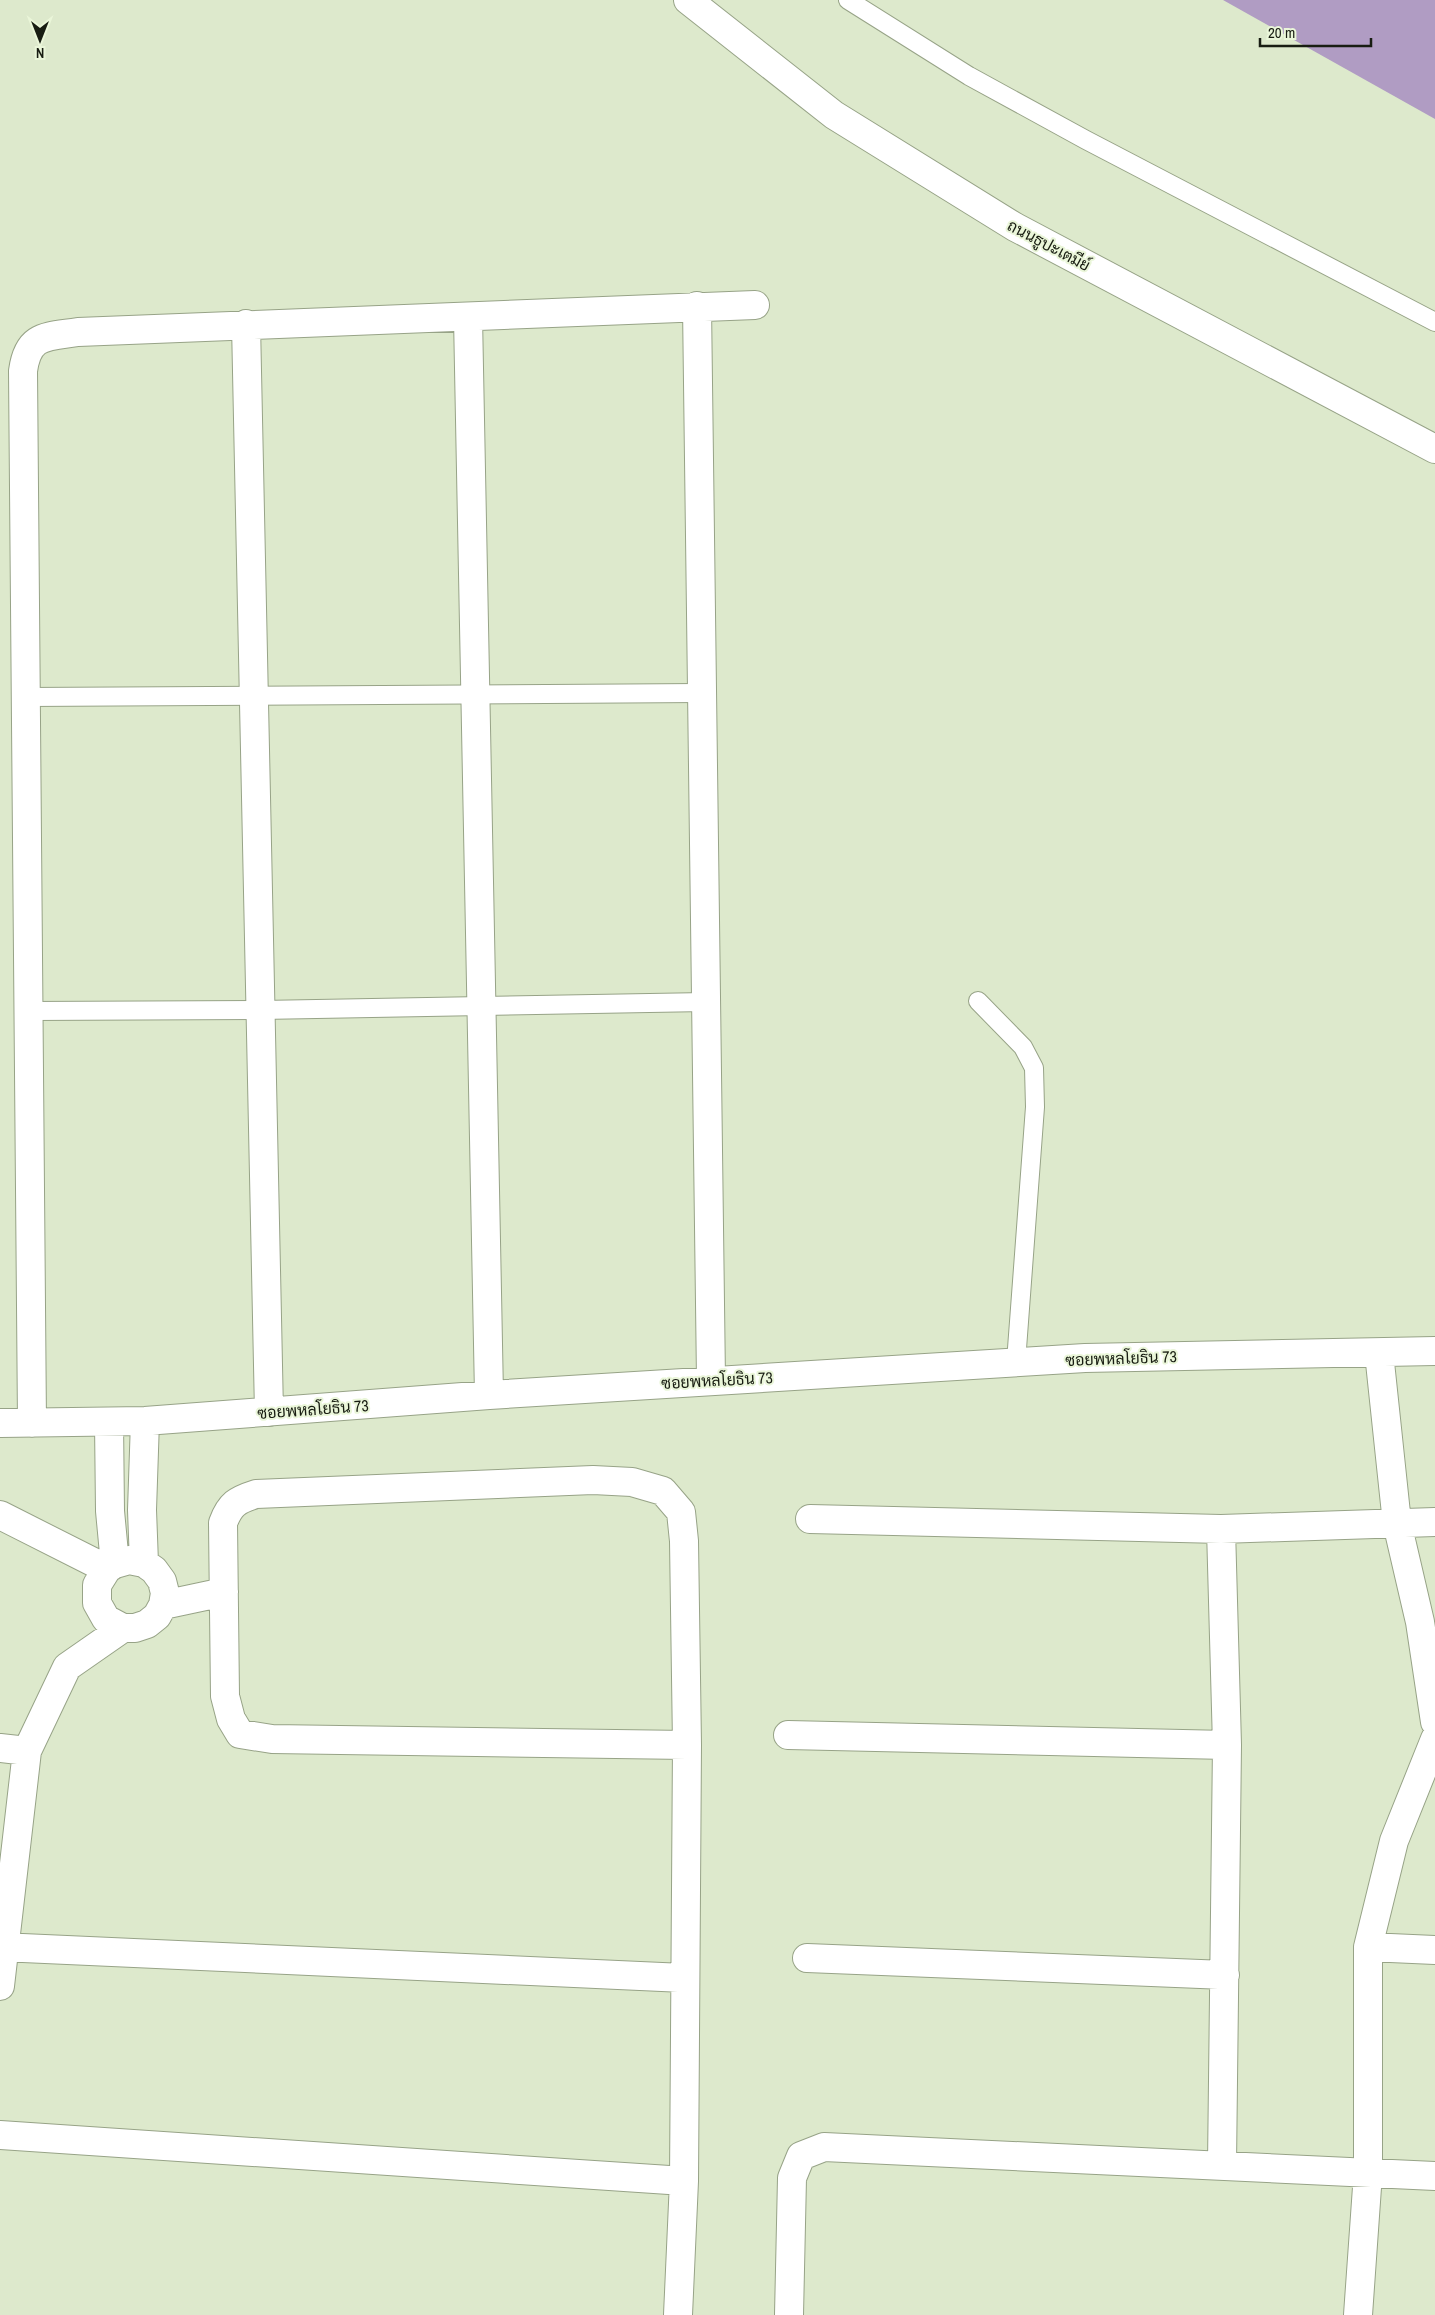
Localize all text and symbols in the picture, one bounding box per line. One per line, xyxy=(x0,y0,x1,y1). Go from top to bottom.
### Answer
north arrow xyxy=(15,15,65,65)
scale bar xyxy=(1260,15,1371,47)
text: 20 m xyxy=(1268,22,1295,43)
text: N xyxy=(36,44,44,62)
street label: ถนนธูปะเตมีย์ xyxy=(1003,213,1095,277)
street label: ซอยพหลโยธิน 73 xyxy=(1065,1345,1177,1371)
street label: ซอยพหลโยธิน 73 xyxy=(661,1366,773,1394)
street label: ซอยพหลโยธิน 73 xyxy=(257,1394,369,1424)

